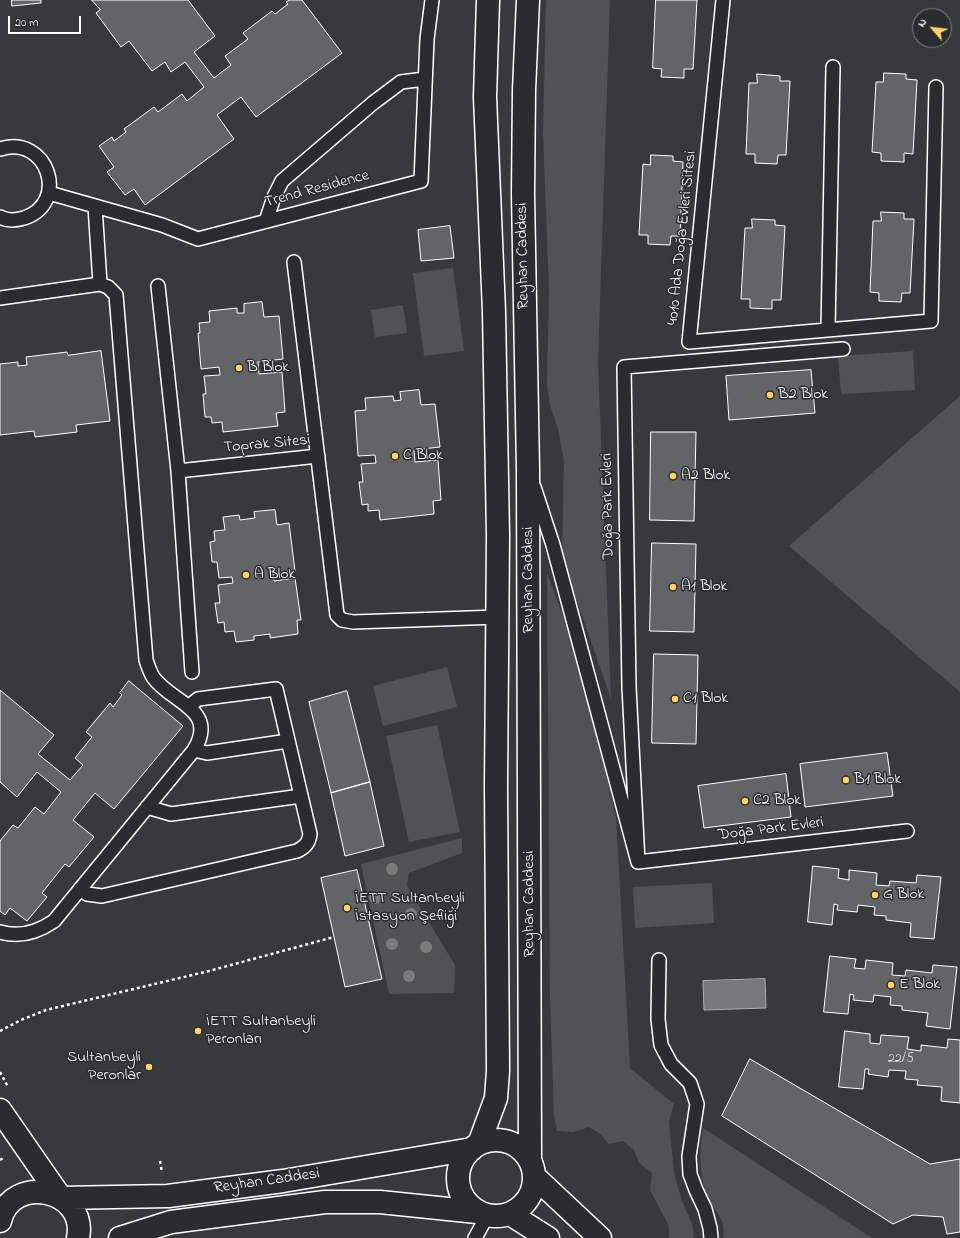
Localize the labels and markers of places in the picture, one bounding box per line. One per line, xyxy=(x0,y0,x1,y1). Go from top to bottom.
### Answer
place label: B Blok xyxy=(247,358,289,378)
marker: B Blok xyxy=(234,363,244,373)
place label: B2 Blok xyxy=(778,385,828,405)
marker: B2 Blok xyxy=(765,390,775,400)
place label: C Blok xyxy=(403,446,443,466)
marker: C Blok xyxy=(390,451,400,461)
place label: A2 Blok xyxy=(681,466,730,486)
marker: A2 Blok xyxy=(668,471,678,481)
place label: A Blok xyxy=(254,565,295,585)
marker: A Blok xyxy=(241,570,251,580)
place label: A1 Blok xyxy=(681,577,727,597)
marker: A1 Blok xyxy=(668,582,678,592)
place label: C1 Blok xyxy=(683,689,728,709)
marker: C1 Blok xyxy=(670,694,680,704)
place label: B1 Blok xyxy=(854,770,901,790)
marker: B1 Blok xyxy=(841,775,851,785)
place label: C2 Blok xyxy=(753,791,801,811)
marker: C2 Blok xyxy=(740,796,750,806)
place label: G Blok xyxy=(883,885,924,905)
place label: İETT Sultanbeyli İstasyon Şefliği xyxy=(355,889,465,927)
marker: G Blok xyxy=(870,890,880,900)
marker: İETT Sultanbeyli İstasyon Şefliği xyxy=(342,903,352,913)
place label: E Blok xyxy=(899,975,940,995)
marker: E Blok xyxy=(886,980,896,990)
place label: İETT Sultanbeyli Peronları xyxy=(206,1012,316,1050)
marker: İETT Sultanbeyli Peronları xyxy=(193,1026,203,1036)
place label: Sultanbeyli Peronlar xyxy=(67,1048,141,1086)
marker: Sultanbeyli Peronlar xyxy=(144,1062,154,1072)

